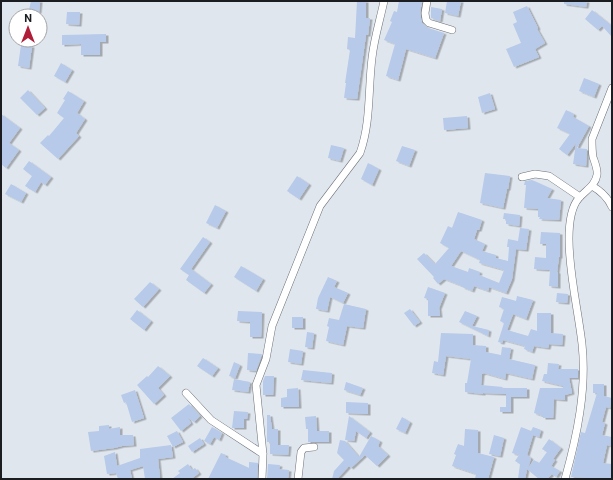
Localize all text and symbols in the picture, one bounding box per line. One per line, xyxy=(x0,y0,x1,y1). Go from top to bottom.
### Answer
north arrow xyxy=(8,8,48,48)
text: N xyxy=(24,12,32,25)

